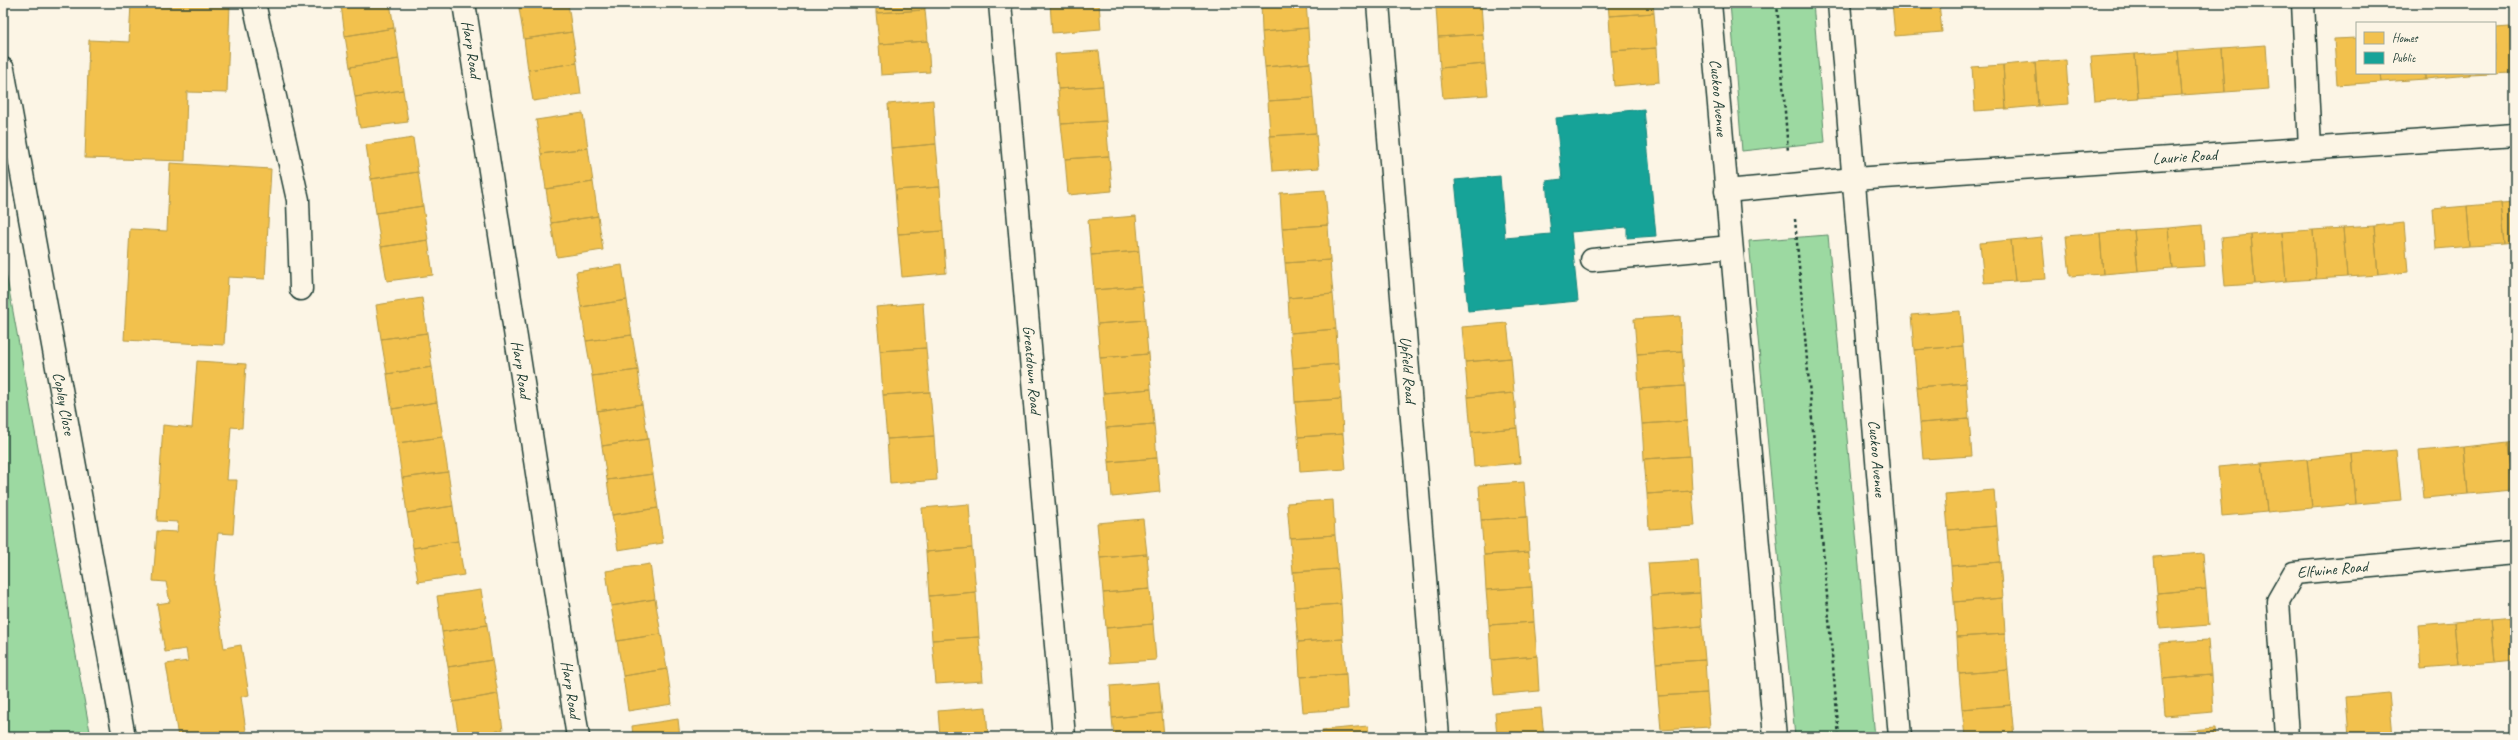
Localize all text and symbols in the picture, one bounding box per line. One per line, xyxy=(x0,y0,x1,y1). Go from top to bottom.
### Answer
street label: Harp Road xyxy=(457,19,486,82)
legend xyxy=(2356,22,2496,74)
text: Homes xyxy=(2392,30,2419,46)
text: Public xyxy=(2392,50,2416,66)
street label: Cuckoo Avenue xyxy=(1705,58,1732,139)
street label: Laurie Road xyxy=(2152,145,2220,169)
street label: Greatdown Road xyxy=(1018,325,1046,417)
street label: Upfield Road xyxy=(1395,336,1421,406)
street label: Harp Road xyxy=(507,339,536,403)
street label: Copley Close xyxy=(48,371,79,438)
street label: Cuckoo Avenue xyxy=(1864,419,1890,499)
street label: Elfwine Road xyxy=(2296,556,2371,583)
street label: Harp Road xyxy=(556,659,585,723)

